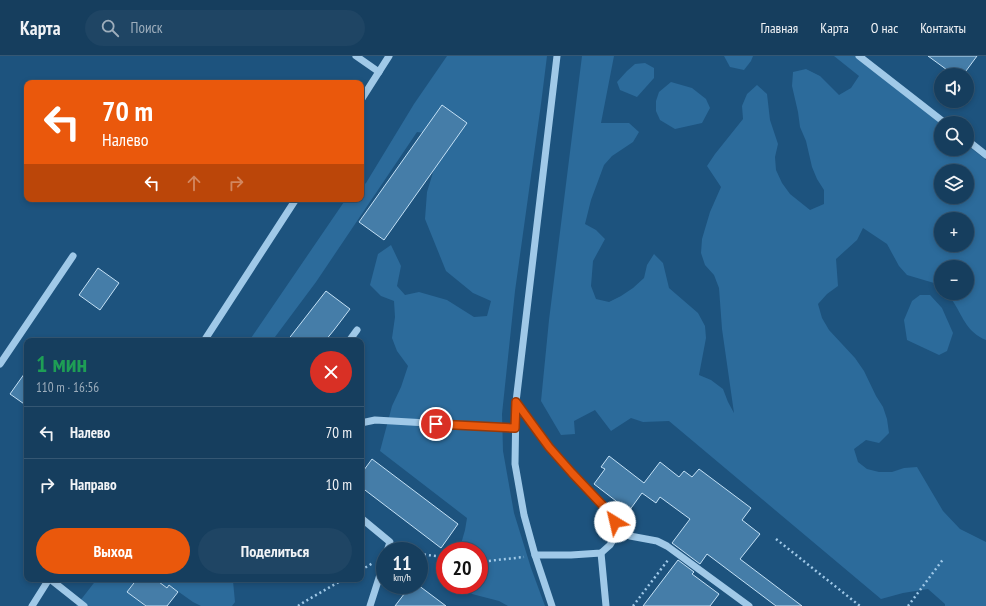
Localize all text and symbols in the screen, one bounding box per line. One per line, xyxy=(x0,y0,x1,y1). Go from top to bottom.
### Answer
search box xyxy=(85,10,365,46)
text: Карта xyxy=(20,16,61,40)
icon: search xyxy=(99,17,121,39)
text: Поиск xyxy=(131,18,163,37)
text: Главная xyxy=(760,19,798,37)
text: Карта xyxy=(820,19,849,37)
text: О нас xyxy=(871,19,898,37)
text: Контакты xyxy=(920,19,966,37)
map controls xyxy=(934,68,974,300)
button: sound xyxy=(934,68,974,108)
text: 70 m xyxy=(102,92,153,129)
icon: left xyxy=(36,96,88,148)
button: search xyxy=(934,116,974,156)
text: Налево xyxy=(102,128,149,151)
button: layers xyxy=(934,164,974,204)
icon: left xyxy=(141,172,163,194)
icon: ahead xyxy=(183,172,205,194)
icon: right xyxy=(225,172,247,194)
button: + xyxy=(934,212,974,252)
button: − xyxy=(934,260,974,300)
text: 1 мин xyxy=(36,348,87,379)
button: close xyxy=(310,351,352,393)
text: 110 m · 16:56 xyxy=(36,379,99,396)
pin xyxy=(419,407,453,441)
icon: arrive xyxy=(425,413,447,435)
icon: left xyxy=(36,422,58,444)
text: Налево xyxy=(70,423,110,442)
text: 70 m xyxy=(326,423,352,442)
icon: right xyxy=(36,474,58,496)
text: Направо xyxy=(70,475,117,494)
text: 10 m xyxy=(326,475,352,494)
position arrow xyxy=(594,501,636,543)
button: Выход xyxy=(36,528,190,574)
button: Поделиться xyxy=(198,528,352,574)
speed limit sign: 20 xyxy=(436,542,488,594)
text: 11 xyxy=(392,550,412,576)
text: km/h xyxy=(393,571,411,584)

